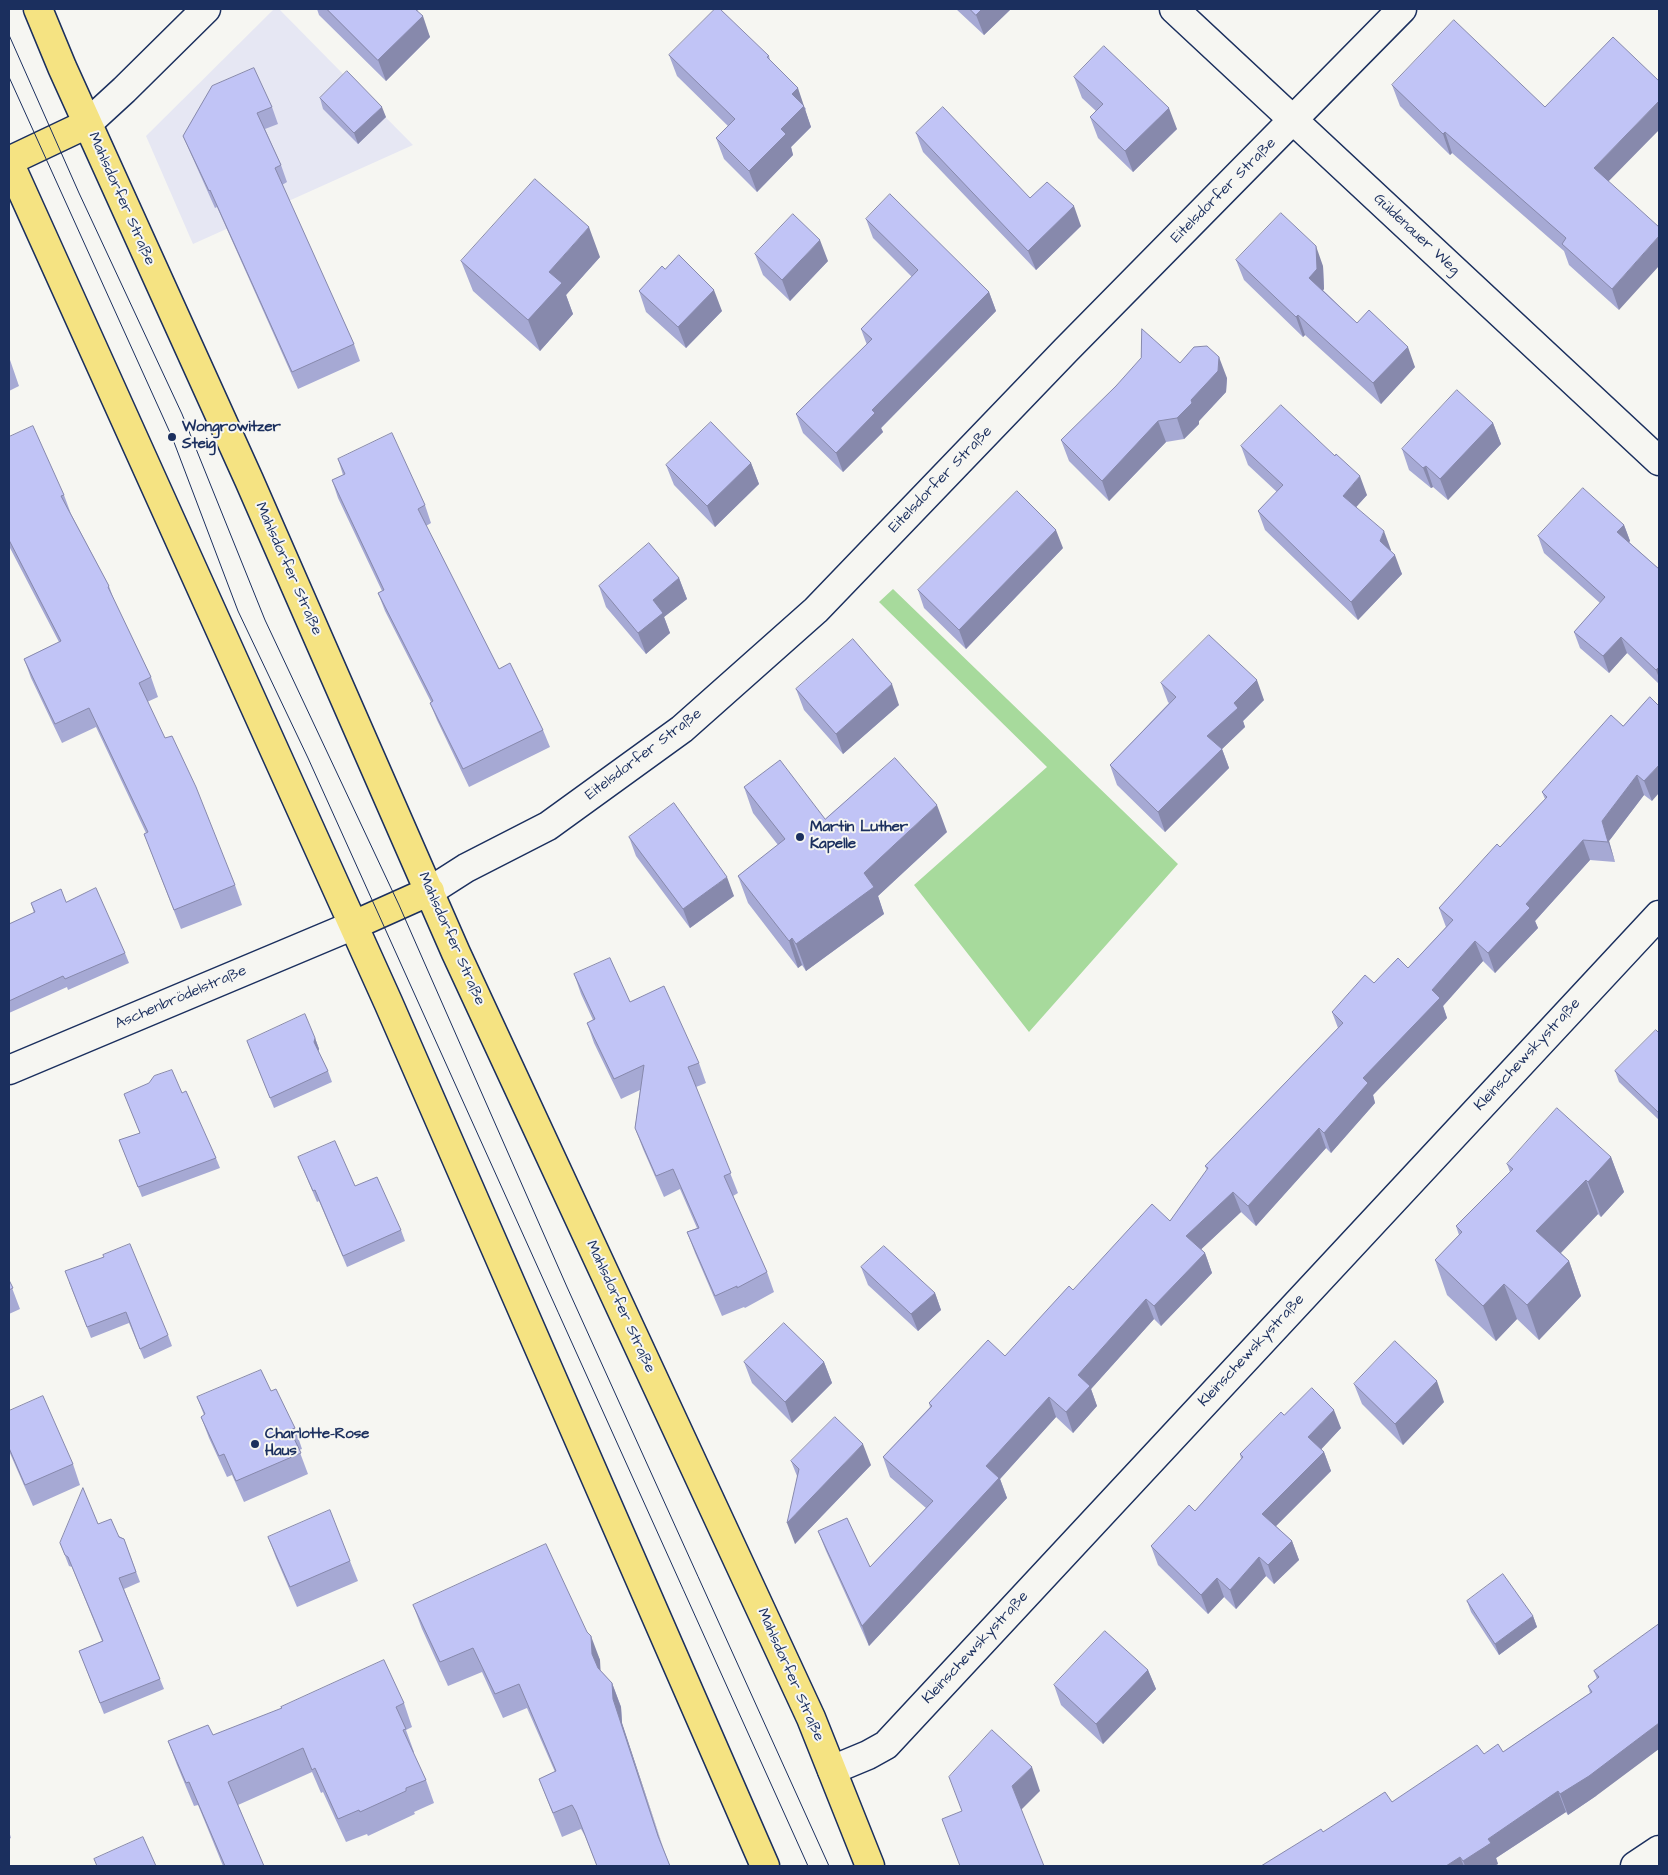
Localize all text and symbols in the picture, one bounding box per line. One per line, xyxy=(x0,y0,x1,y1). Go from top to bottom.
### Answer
street label: Mahlsdorfer Straße xyxy=(84,130,158,268)
street label: Eitelsdorfer Straße xyxy=(1168,135,1280,247)
street label: Güldenauer Weg xyxy=(1369,190,1463,280)
place label: Wongrowitzer Steig xyxy=(182,419,281,454)
street label: Eitelsdorfer Straße xyxy=(885,423,997,537)
marker: Wongrowitzer Steig xyxy=(166,431,178,443)
street label: Mahlsdorfer Straße xyxy=(251,500,325,638)
street label: Eitelsdorfer Straße xyxy=(582,705,706,805)
place label: Martin Luther Kapelle xyxy=(810,819,908,854)
marker: Martin Luther Kapelle xyxy=(794,831,806,843)
street label: Mahlsdorfer Straße xyxy=(414,870,488,1008)
street label: Aschenbrödelstraße xyxy=(112,962,250,1034)
street label: Kleinschewskystraße xyxy=(1471,995,1585,1115)
street label: Mahlsdorfer Straße xyxy=(582,1238,658,1376)
street label: Kleinschewskystraße xyxy=(1195,1291,1309,1411)
place label: Charlotte-Rose Haus xyxy=(265,1426,369,1461)
marker: Charlotte-Rose Haus xyxy=(249,1438,261,1450)
street label: Kleinschewskystraße xyxy=(919,1588,1033,1708)
street label: Mahlsdorfer Straße xyxy=(753,1606,827,1744)

